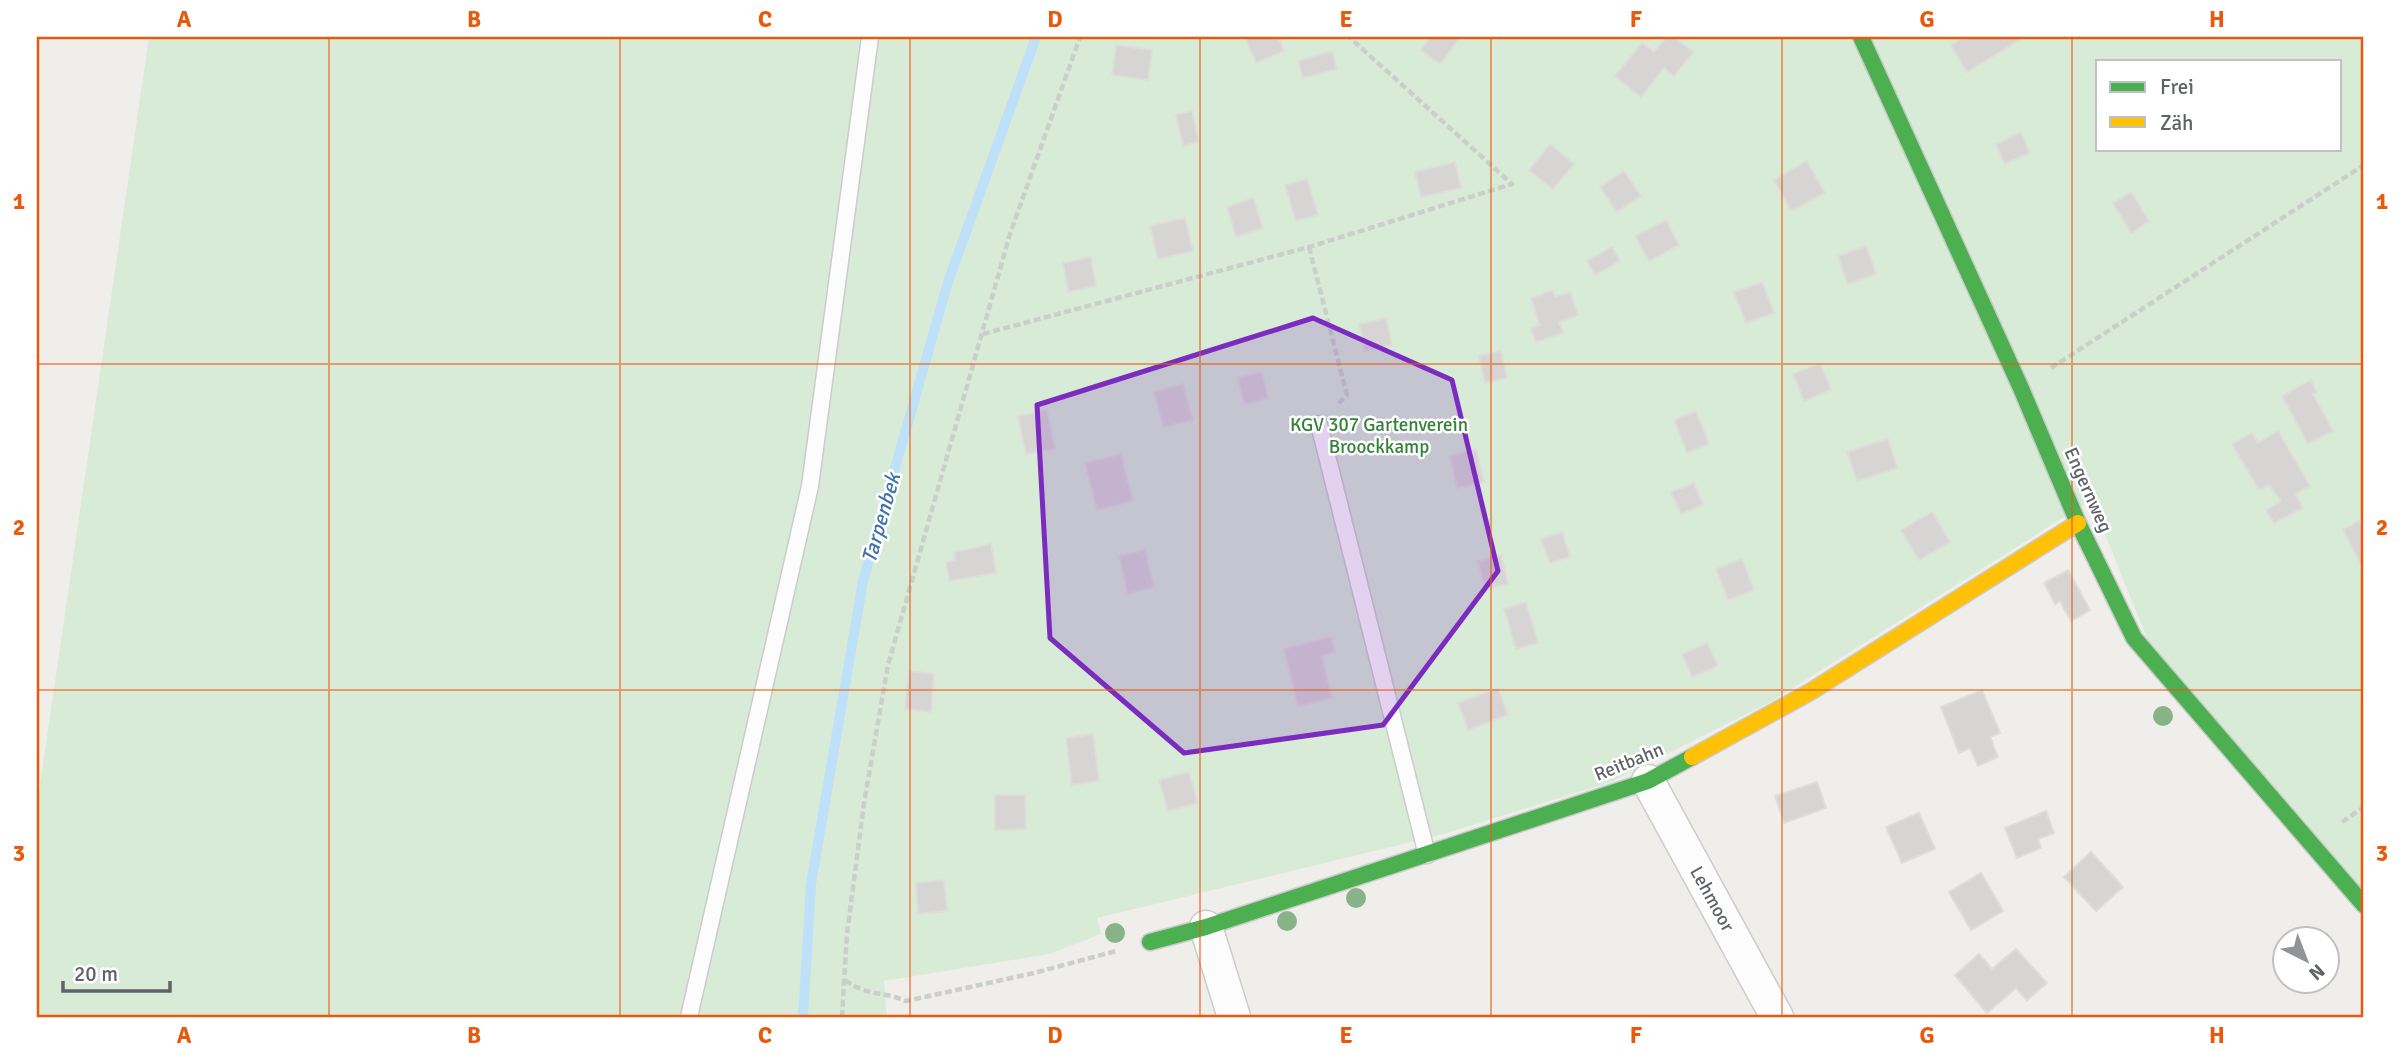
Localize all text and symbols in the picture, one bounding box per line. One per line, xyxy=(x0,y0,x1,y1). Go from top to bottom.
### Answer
text: A xyxy=(177,5,192,34)
text: B xyxy=(467,5,481,34)
text: C xyxy=(758,5,772,34)
text: D xyxy=(1047,5,1063,34)
text: E xyxy=(1339,5,1353,34)
text: F xyxy=(1630,5,1642,34)
text: G xyxy=(1919,5,1935,34)
text: H xyxy=(2209,5,2225,34)
legend xyxy=(2096,60,2342,150)
text: Frei xyxy=(2160,74,2194,100)
text: Zäh xyxy=(2160,110,2194,136)
text: 1 xyxy=(13,187,25,216)
text: 1 xyxy=(2376,187,2388,216)
park label: KGV 307 Gartenverein Broockkamp xyxy=(1290,413,1468,459)
street label: Engernweg xyxy=(2059,444,2117,536)
water label: Tarpenbek xyxy=(856,468,907,566)
text: 2 xyxy=(13,513,25,542)
text: 2 xyxy=(2376,513,2388,542)
street label: Reitbahn xyxy=(1591,737,1667,787)
text: 3 xyxy=(13,839,25,868)
text: 3 xyxy=(2376,839,2388,868)
street label: Lehmoor xyxy=(1684,862,1740,936)
north arrow xyxy=(2272,925,2342,995)
scale bar xyxy=(63,949,170,993)
text: N xyxy=(2304,959,2330,985)
text: 20 m xyxy=(74,961,118,987)
text: A xyxy=(177,1021,192,1050)
text: B xyxy=(467,1021,481,1050)
text: C xyxy=(758,1021,772,1050)
text: D xyxy=(1047,1021,1063,1050)
text: E xyxy=(1339,1021,1353,1050)
text: F xyxy=(1630,1021,1642,1050)
text: G xyxy=(1919,1021,1935,1050)
text: H xyxy=(2209,1021,2225,1050)

